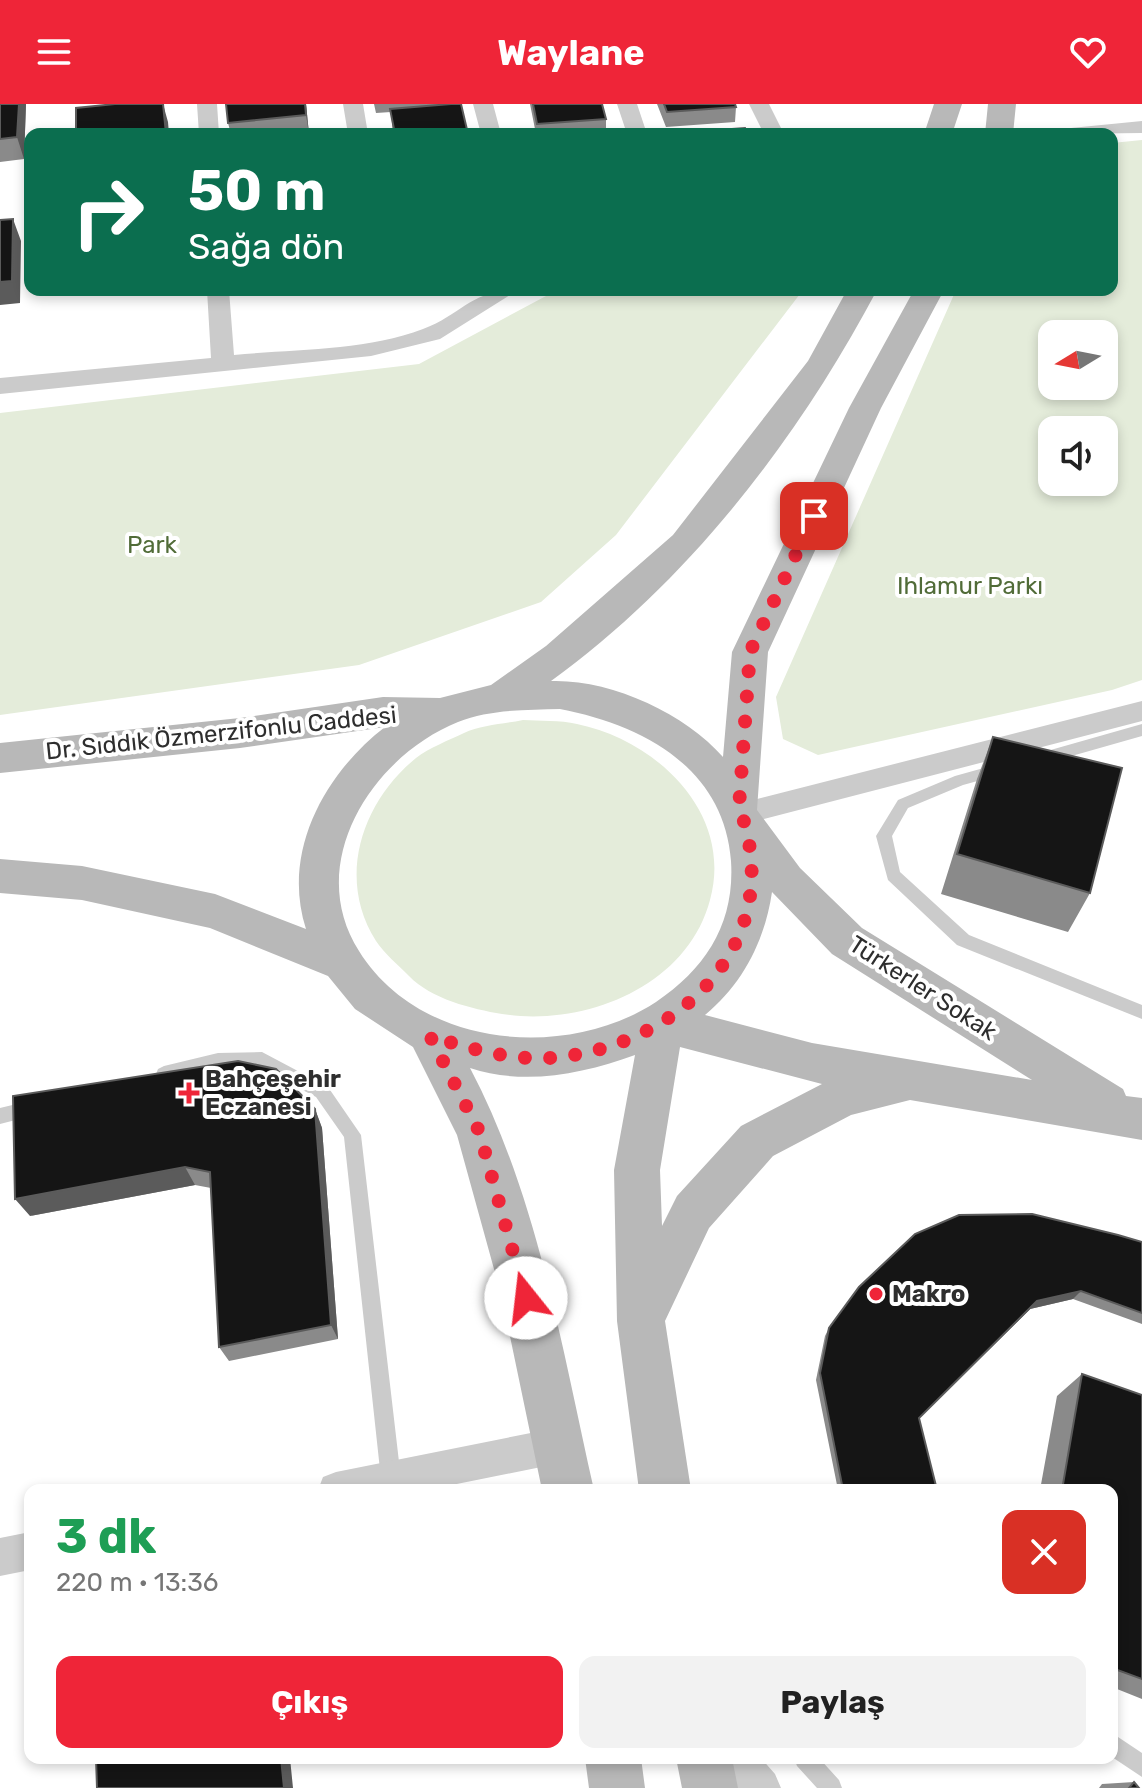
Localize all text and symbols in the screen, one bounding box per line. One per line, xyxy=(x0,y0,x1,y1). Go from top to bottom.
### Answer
icon: menu xyxy=(32,30,76,74)
icon: heart xyxy=(1066,30,1110,74)
text: Waylane xyxy=(497,31,645,74)
text: 50 m xyxy=(188,158,325,224)
icon: right xyxy=(56,160,160,264)
text: Sağa dön xyxy=(188,225,344,268)
north arrow xyxy=(1038,320,1118,400)
map controls xyxy=(1038,320,1118,496)
button: sound xyxy=(1038,416,1118,496)
pin xyxy=(780,482,848,550)
icon: arrive xyxy=(792,494,836,538)
park label: Park xyxy=(127,531,178,559)
park label: Ihlamur Parkı xyxy=(897,572,1043,600)
street label: Dr. Sıddık Özmerzifonlu Caddesi xyxy=(44,701,398,765)
street label: Türkerler Sokak xyxy=(844,930,1002,1046)
place label: Bahçeşehir Eczanesi xyxy=(205,1065,341,1121)
marker: Bahçeşehir Eczanesi xyxy=(180,1084,198,1102)
position arrow xyxy=(484,1256,568,1340)
place label: Makro xyxy=(892,1280,966,1308)
marker: Makro xyxy=(867,1285,885,1303)
text: 3 dk xyxy=(56,1508,156,1565)
button: close xyxy=(1002,1510,1086,1594)
text: 220 m · 13:36 xyxy=(56,1567,219,1598)
button: Çıkış xyxy=(56,1656,563,1748)
button: Paylaş xyxy=(579,1656,1086,1748)

